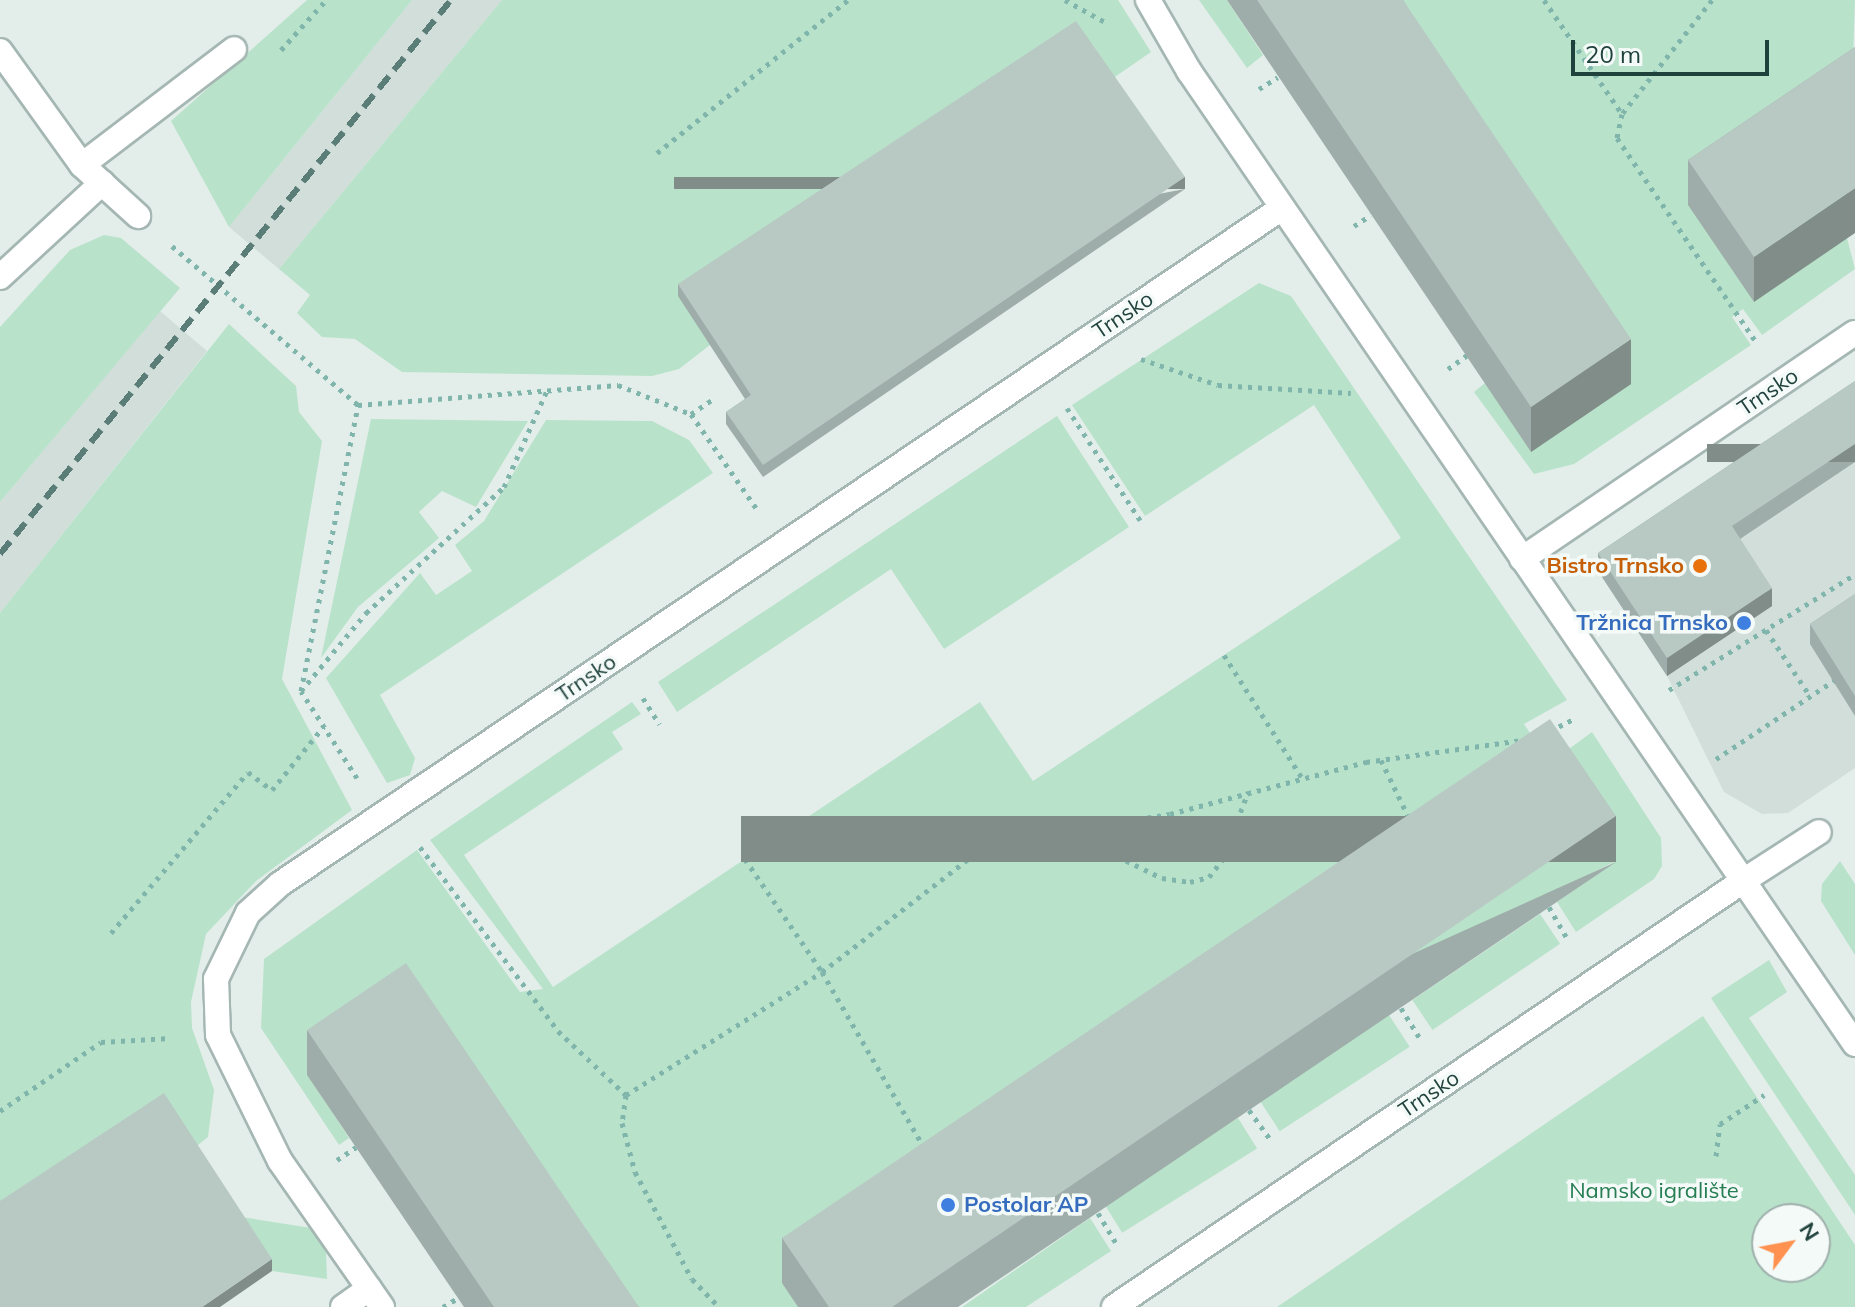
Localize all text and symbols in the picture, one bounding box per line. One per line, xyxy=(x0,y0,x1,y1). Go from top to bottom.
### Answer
scale bar xyxy=(1575,24,1773,74)
text: 20 m xyxy=(1585,39,1641,69)
street label: Trnsko xyxy=(1088,285,1158,345)
street label: Trnsko xyxy=(1733,362,1803,422)
place label: Bistro Trnsko xyxy=(1547,553,1684,579)
marker: Bistro Trnsko xyxy=(1691,557,1709,575)
place label: Tržnica Trnsko xyxy=(1576,610,1728,636)
marker: Tržnica Trnsko xyxy=(1735,614,1753,632)
street label: Trnsko xyxy=(551,648,621,708)
street label: Trnsko xyxy=(1394,1064,1464,1124)
park label: Namsko igralište xyxy=(1569,1178,1739,1204)
place label: Postolar AP xyxy=(964,1192,1088,1218)
marker: Postolar AP xyxy=(939,1196,957,1214)
north arrow xyxy=(1751,1203,1831,1283)
text: N xyxy=(1793,1217,1826,1246)

